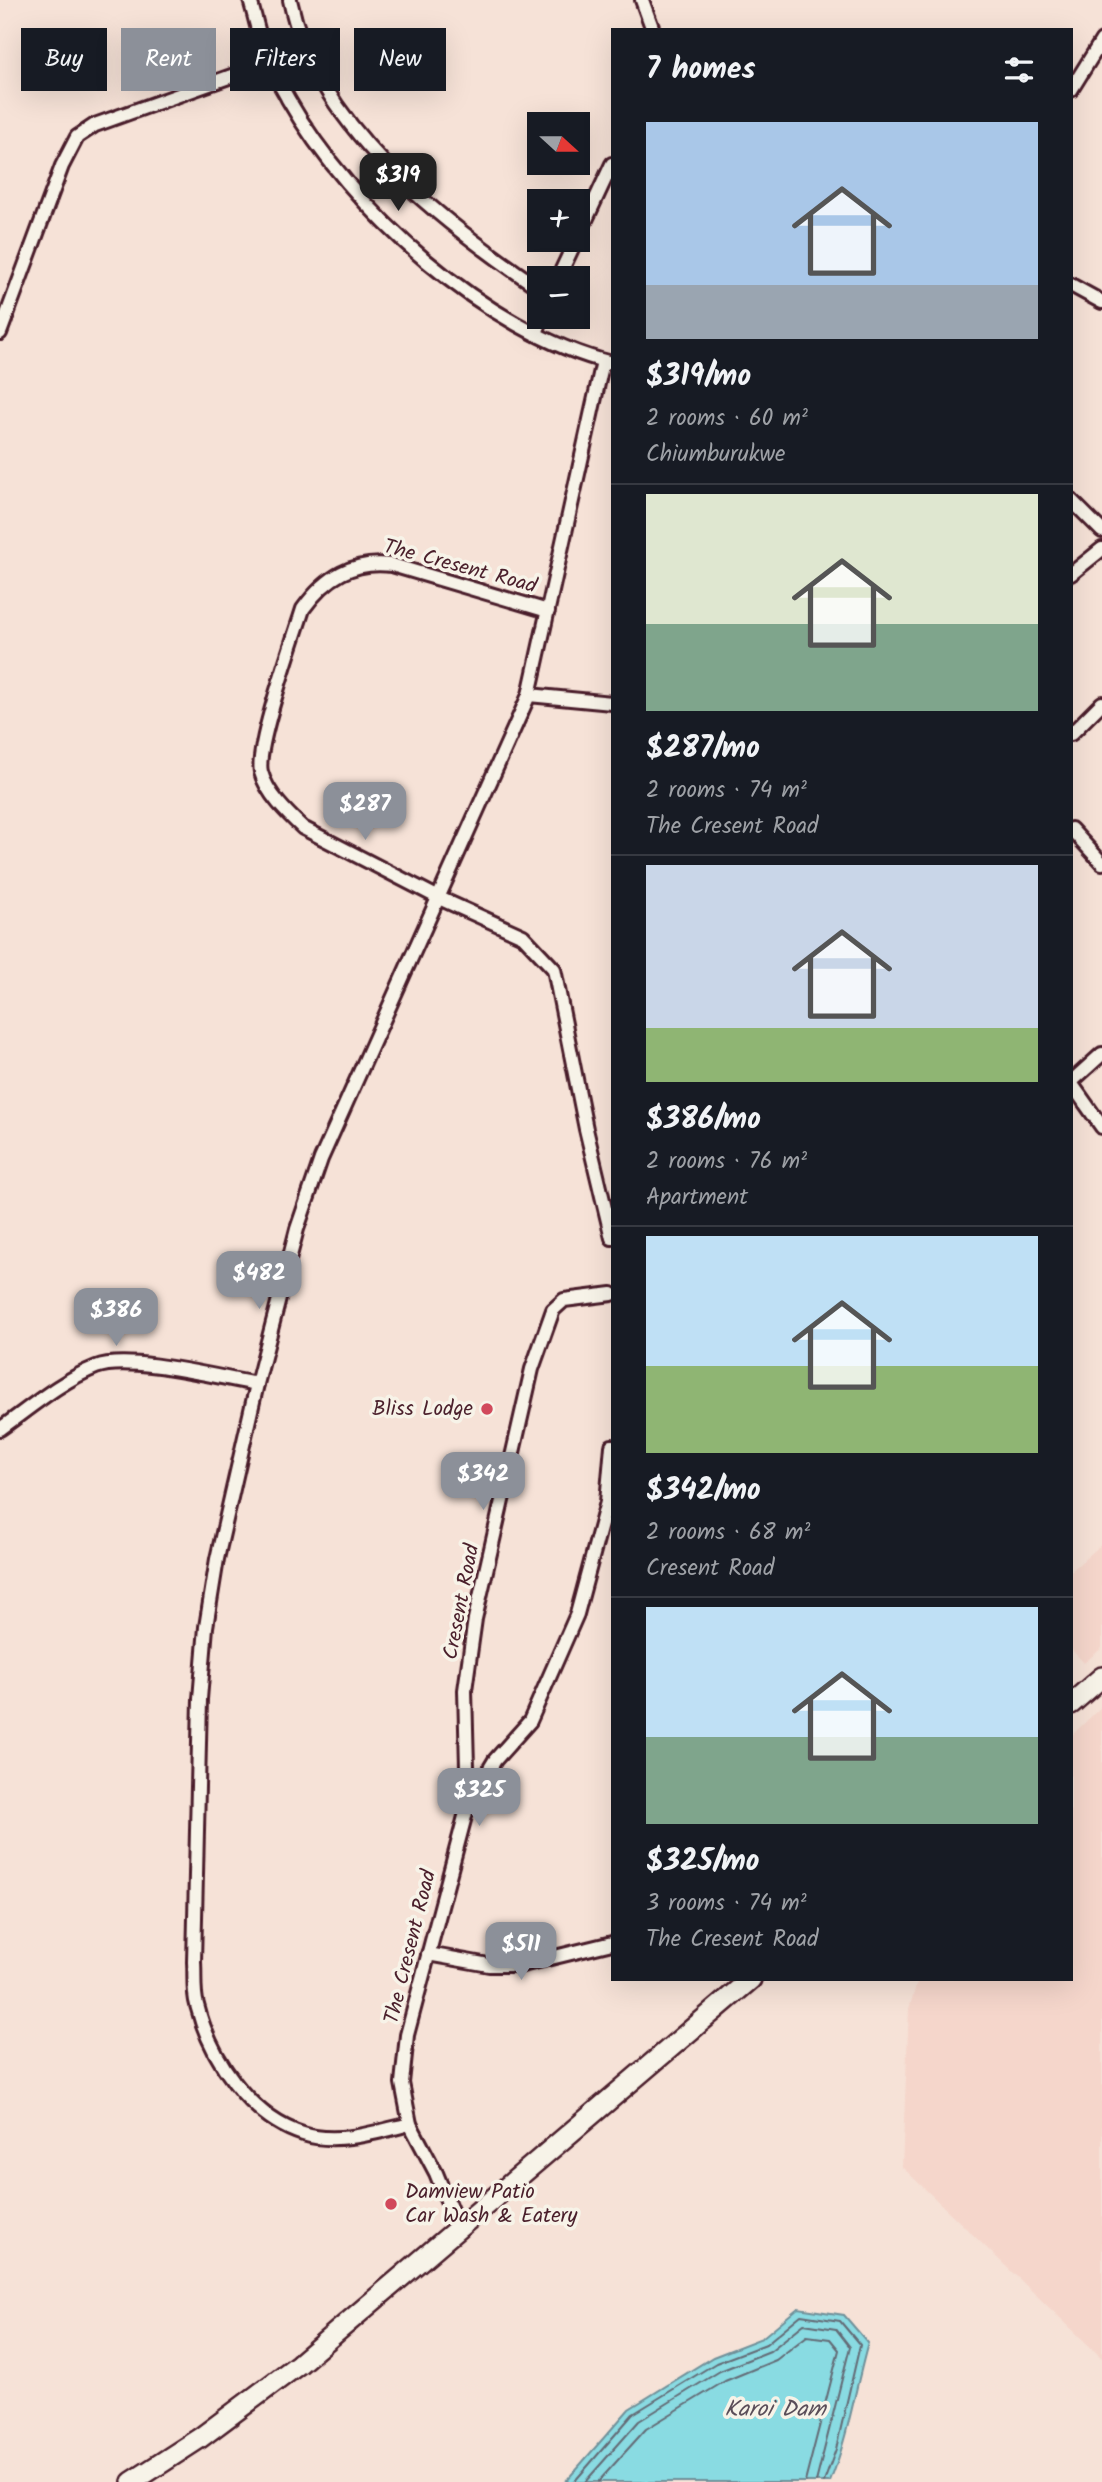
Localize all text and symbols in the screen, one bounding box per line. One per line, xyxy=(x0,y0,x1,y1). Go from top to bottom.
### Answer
chip: Buy xyxy=(21,28,107,91)
chip: Rent xyxy=(121,28,216,91)
chip: Filters xyxy=(230,28,340,91)
chip: New xyxy=(354,28,446,91)
text: 7 homes xyxy=(646,46,756,94)
icon: filters xyxy=(1000,51,1038,89)
north arrow xyxy=(527,112,590,175)
map controls xyxy=(527,112,590,329)
pin: $319 xyxy=(357,154,439,213)
text: $319 xyxy=(376,158,420,194)
icon: home xyxy=(779,168,905,294)
button: + xyxy=(527,189,590,252)
button: − xyxy=(527,266,590,329)
text: $319/mo xyxy=(646,353,751,401)
text: 2 rooms · 60 m² xyxy=(646,401,808,437)
text: Chiumburukwe xyxy=(646,437,785,473)
street label: The Cresent Road xyxy=(380,531,541,603)
icon: home xyxy=(779,540,905,666)
text: $287/mo xyxy=(646,725,760,773)
text: 2 rooms · 74 m² xyxy=(646,773,807,809)
pin: $287 xyxy=(324,782,406,842)
text: $287 xyxy=(339,787,391,823)
text: The Cresent Road xyxy=(646,809,819,845)
icon: home xyxy=(779,911,905,1037)
text: $386/mo xyxy=(646,1096,761,1144)
text: 2 rooms · 76 m² xyxy=(646,1144,807,1180)
text: Apartment xyxy=(646,1180,748,1216)
pin: $482 xyxy=(218,1252,300,1311)
text: $482 xyxy=(232,1256,286,1292)
icon: home xyxy=(779,1282,905,1408)
pin: $386 xyxy=(75,1288,157,1348)
text: $386 xyxy=(90,1293,142,1329)
place label: Bliss Lodge xyxy=(372,1393,474,1426)
marker: Bliss Lodge xyxy=(479,1401,495,1417)
pin: $342 xyxy=(442,1452,524,1512)
text: $342 xyxy=(457,1457,509,1493)
text: $342/mo xyxy=(646,1467,761,1515)
text: 2 rooms · 68 m² xyxy=(646,1515,810,1551)
street label: Cresent Road xyxy=(435,1541,489,1663)
text: Cresent Road xyxy=(646,1551,774,1587)
icon: home xyxy=(779,1653,905,1779)
pin: $325 xyxy=(438,1769,520,1828)
text: $325 xyxy=(453,1773,505,1809)
text: $325/mo xyxy=(646,1838,760,1886)
street label: The Cresent Road xyxy=(376,1866,446,2027)
text: 3 rooms · 74 m² xyxy=(646,1886,807,1922)
text: The Cresent Road xyxy=(646,1922,819,1958)
pin: $511 xyxy=(480,1923,562,1982)
text: $511 xyxy=(501,1927,541,1963)
place label: Damview Patio Car Wash & Eatery xyxy=(405,2176,578,2233)
marker: Damview Patio Car Wash & Eatery xyxy=(383,2196,399,2212)
water label: Karoi Dam xyxy=(724,2392,827,2428)

